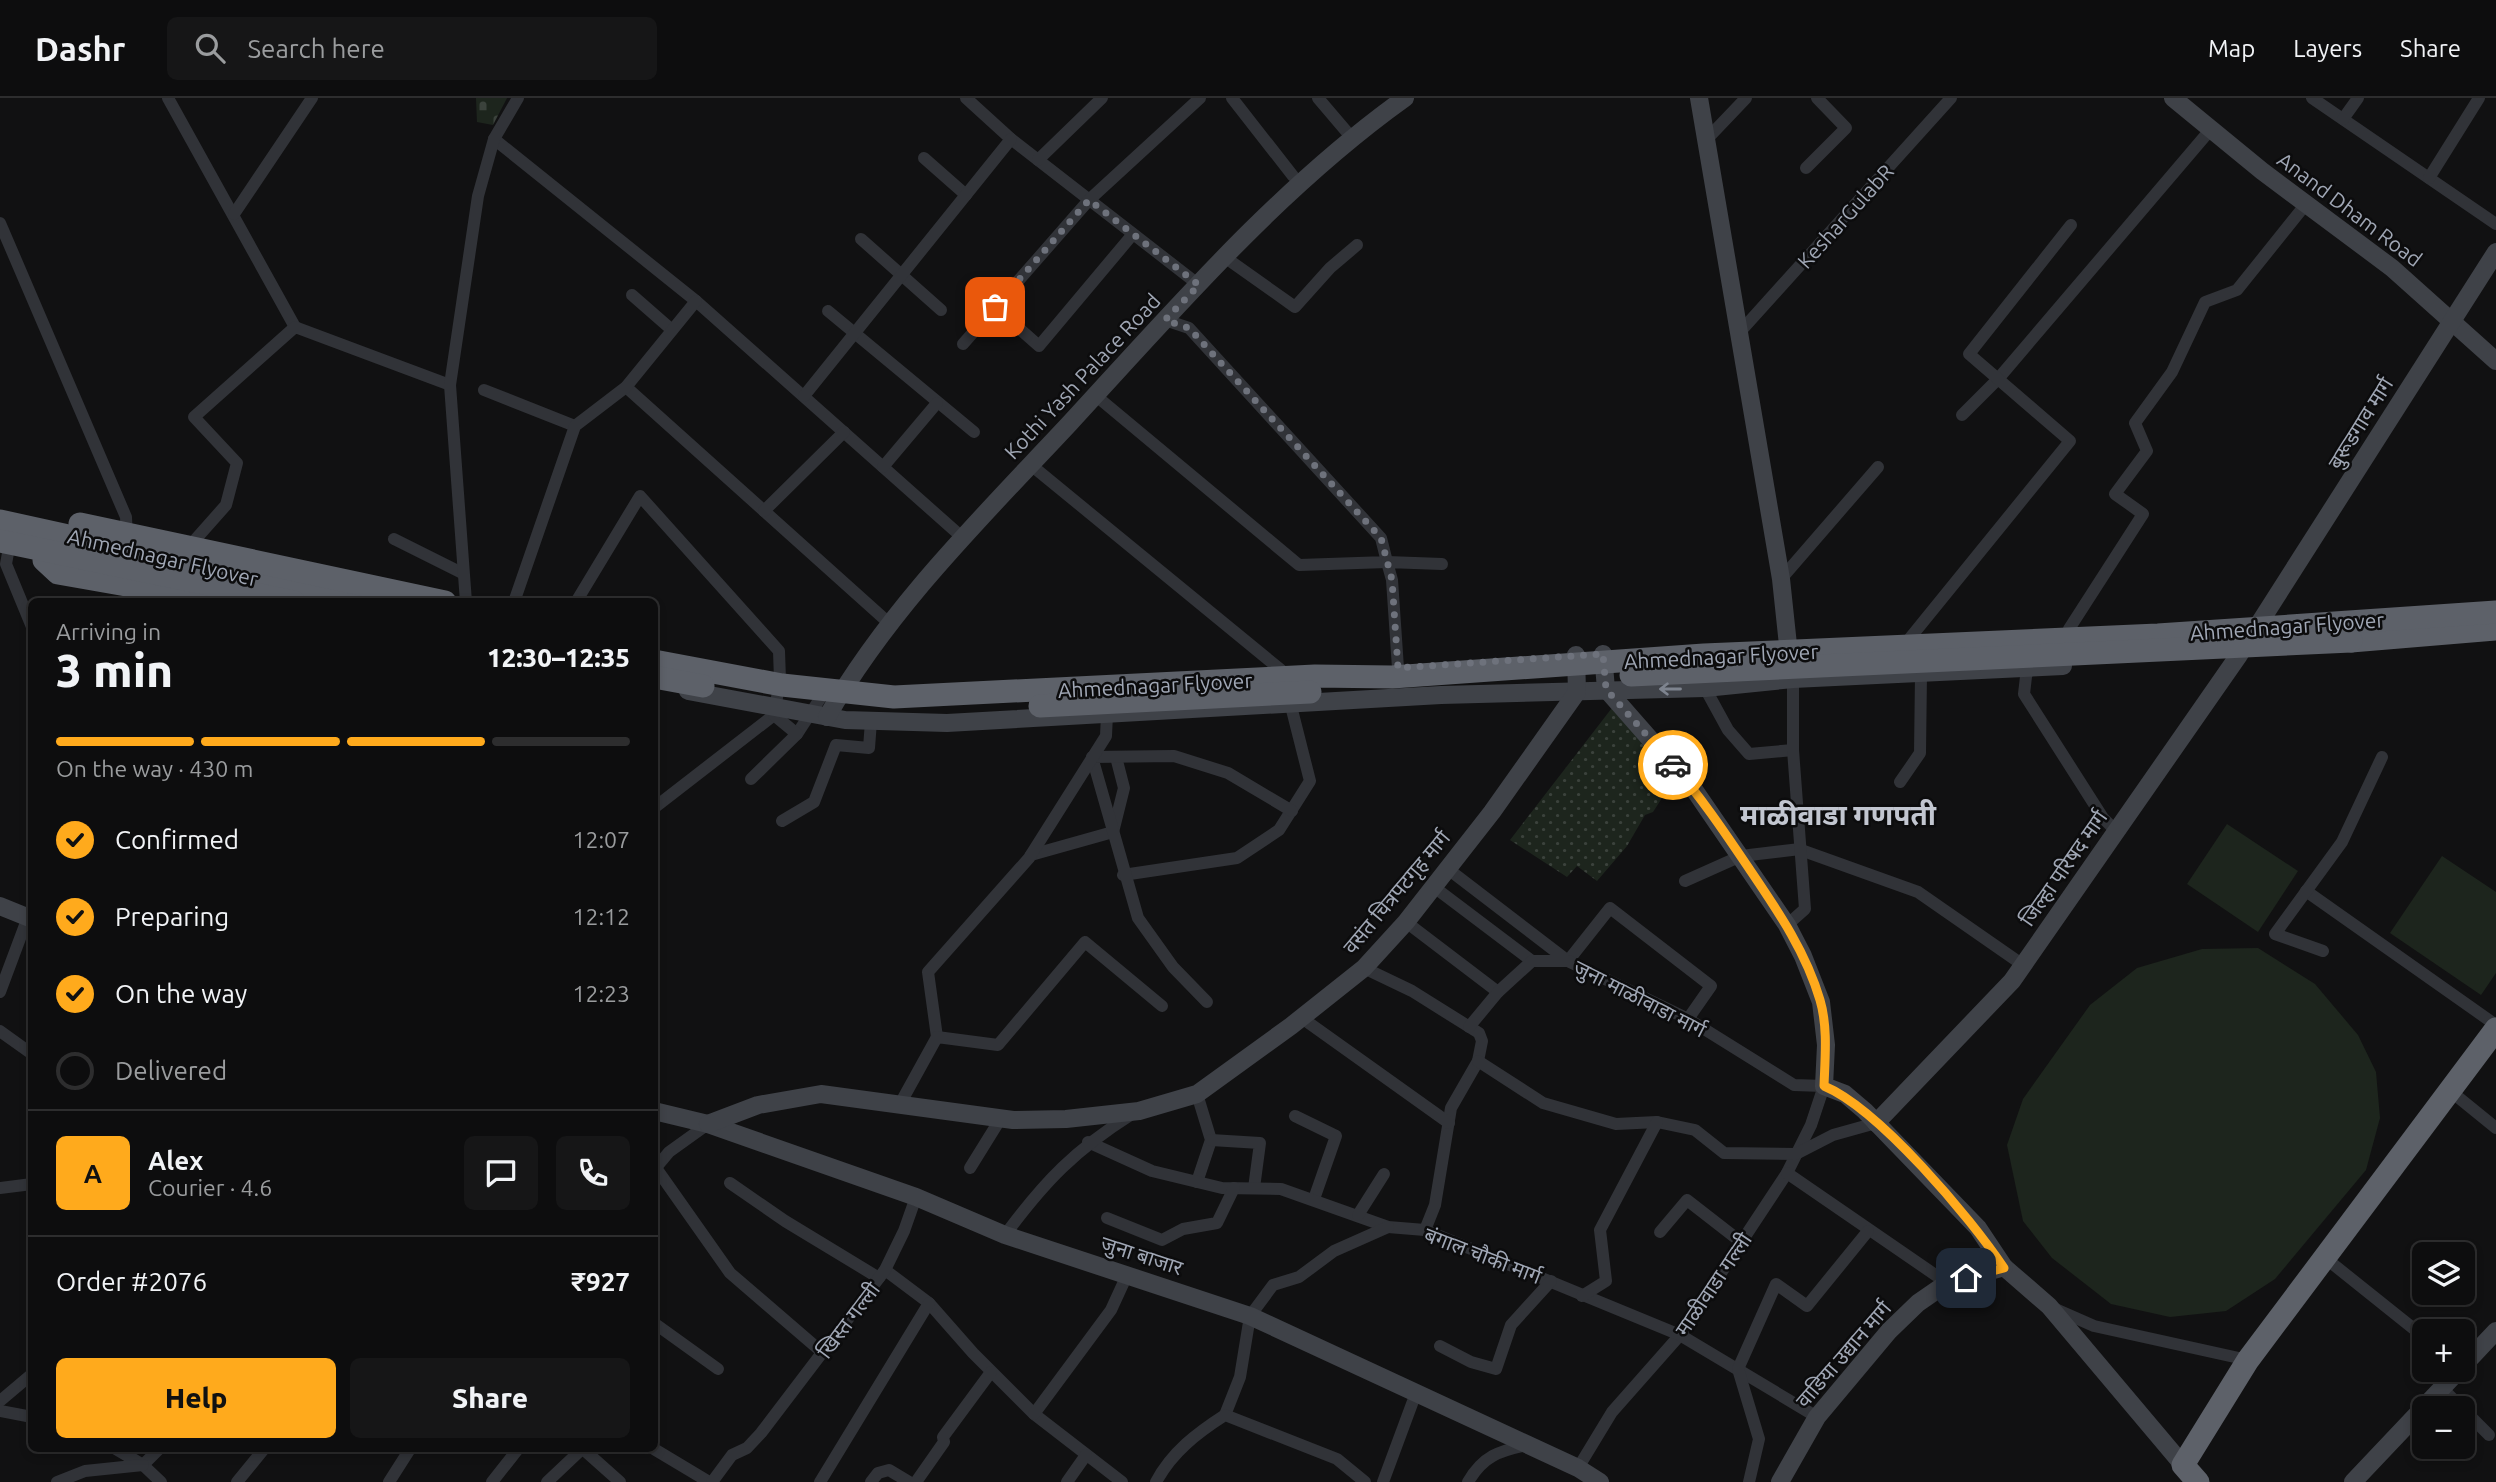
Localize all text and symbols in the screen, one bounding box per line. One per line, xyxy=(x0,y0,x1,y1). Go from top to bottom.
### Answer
search box xyxy=(167,17,657,80)
icon: search xyxy=(191,29,229,67)
text: Dashr xyxy=(35,30,125,67)
text: Search here xyxy=(247,34,385,63)
text: Map xyxy=(2208,35,2255,62)
text: Layers xyxy=(2293,35,2362,62)
text: Share xyxy=(2400,35,2461,62)
street label: Anand Dham Road xyxy=(2273,147,2427,271)
street label: KesharGulabR xyxy=(1792,159,1898,273)
pin xyxy=(965,277,1025,337)
icon: bag xyxy=(976,288,1014,326)
street label: Kothi Yash Palace Road xyxy=(999,288,1165,464)
street label: बुरूडगाव मार्ग xyxy=(2322,372,2400,474)
street label: Ahmednagar Flyover xyxy=(65,523,261,591)
street label: Ahmednagar Flyover xyxy=(2189,607,2385,645)
text: Arriving in xyxy=(56,619,161,644)
street label: Ahmednagar Flyover xyxy=(1623,639,1819,673)
text: 12:30–12:35 xyxy=(487,643,630,672)
text: 3 min xyxy=(56,644,173,696)
street label: Ahmednagar Flyover xyxy=(1057,668,1253,702)
one-way arrow xyxy=(1659,682,1682,696)
courier xyxy=(1638,730,1708,800)
icon: car xyxy=(1654,746,1692,784)
text: On the way · 430 m xyxy=(56,756,253,781)
district label: माळीवाडा गणपती xyxy=(1740,799,1937,830)
street label: जिल्हा परिषद मार्ग xyxy=(2014,805,2112,930)
icon: check xyxy=(56,821,94,859)
text: Confirmed xyxy=(115,825,239,854)
street label: वसंत चित्रपटगृह मार्ग xyxy=(1338,825,1457,960)
text: 12:07 xyxy=(572,827,630,852)
icon: check xyxy=(56,898,94,936)
text: Preparing xyxy=(115,902,229,931)
text: 12:12 xyxy=(572,904,630,929)
street label: जुना माळीवाडा मार्ग xyxy=(1569,954,1711,1044)
icon: check xyxy=(56,975,94,1013)
text: On the way xyxy=(115,979,247,1008)
text: 12:23 xyxy=(572,981,630,1006)
text: Delivered xyxy=(115,1056,227,1085)
button: chat xyxy=(464,1136,538,1210)
button: phone xyxy=(556,1136,630,1210)
text: Alex xyxy=(148,1146,203,1175)
text: A xyxy=(84,1159,102,1188)
text: Courier · 4.6 xyxy=(148,1175,272,1200)
street label: बंगाल चौकी मार्ग xyxy=(1421,1222,1546,1289)
street label: माळीवाडा गल्ली xyxy=(1670,1228,1757,1340)
street label: जुना बाजार xyxy=(1097,1231,1186,1282)
map controls xyxy=(2412,1242,2475,1459)
button: layers xyxy=(2412,1242,2475,1305)
pin xyxy=(1936,1248,1996,1308)
icon: home xyxy=(1947,1259,1985,1297)
text: Order #2076 xyxy=(56,1267,207,1296)
text: ₹927 xyxy=(571,1267,630,1296)
street label: खिस्त गल्ली xyxy=(812,1277,885,1363)
street label: वाडिया उद्यान मार्ग xyxy=(1790,1295,1896,1412)
button: + xyxy=(2412,1319,2475,1382)
button: Help xyxy=(56,1358,336,1438)
button: Share xyxy=(350,1358,630,1438)
button: − xyxy=(2412,1396,2475,1459)

